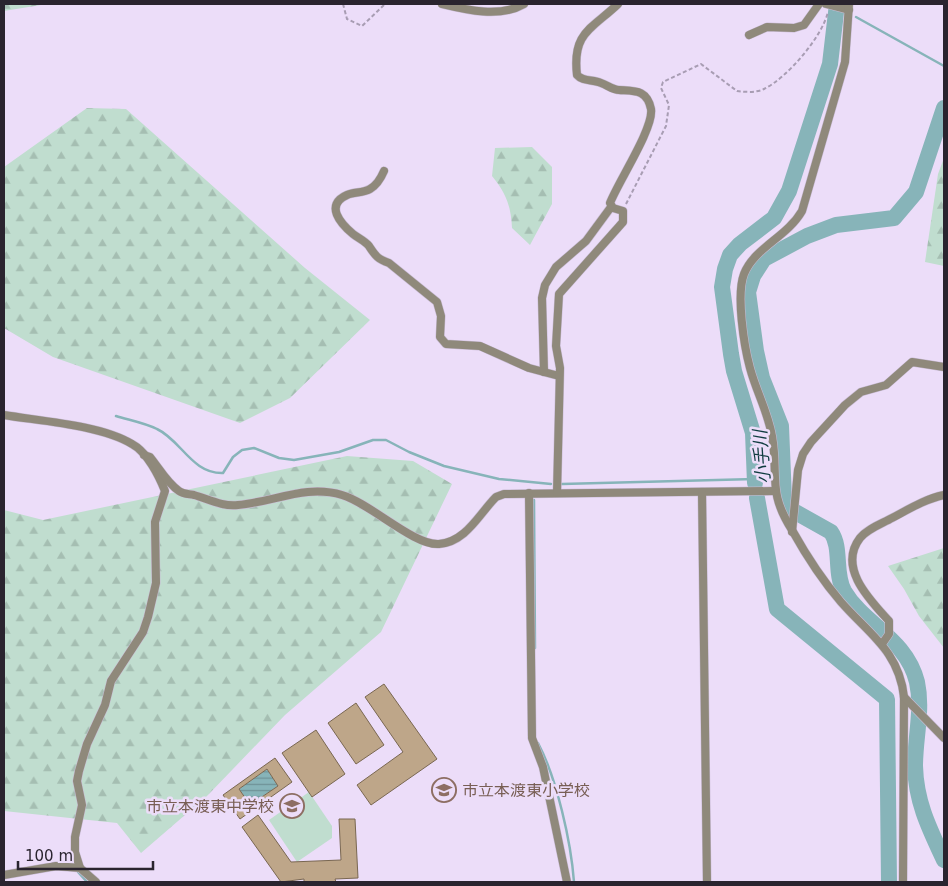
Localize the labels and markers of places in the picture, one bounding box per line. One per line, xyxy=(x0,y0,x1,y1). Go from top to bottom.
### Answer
school or university icon: 市立本渡東小学校 xyxy=(431,777,457,803)
place label: 市立本渡東小学校 xyxy=(462,781,590,800)
school or university icon: 市立本渡東中学校 xyxy=(279,793,305,819)
place label: 市立本渡東中学校 xyxy=(146,797,274,816)

